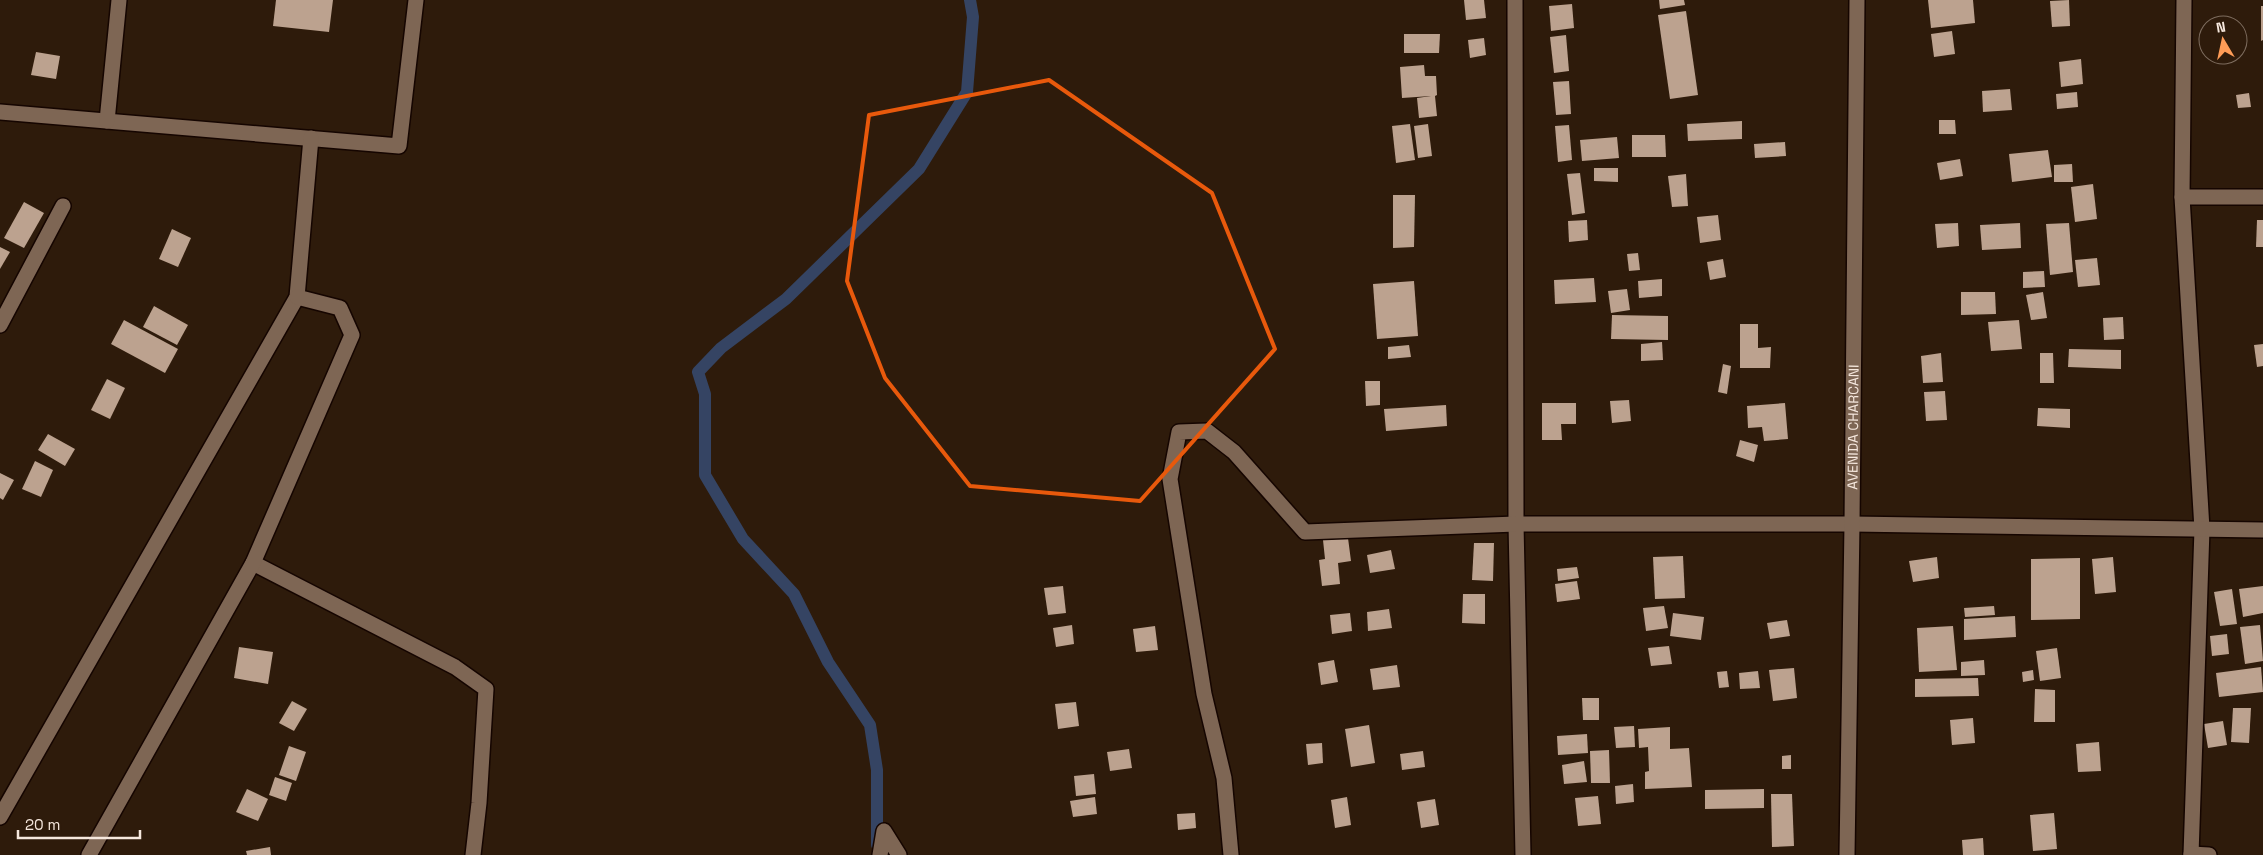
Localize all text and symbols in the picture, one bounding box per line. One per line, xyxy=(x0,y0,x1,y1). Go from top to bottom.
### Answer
north arrow xyxy=(2198,15,2248,65)
text: N xyxy=(2215,18,2227,37)
street label: AVENIDA CHARCANI xyxy=(1843,364,1863,490)
scale bar xyxy=(18,808,140,840)
text: 20 m xyxy=(25,815,60,834)

